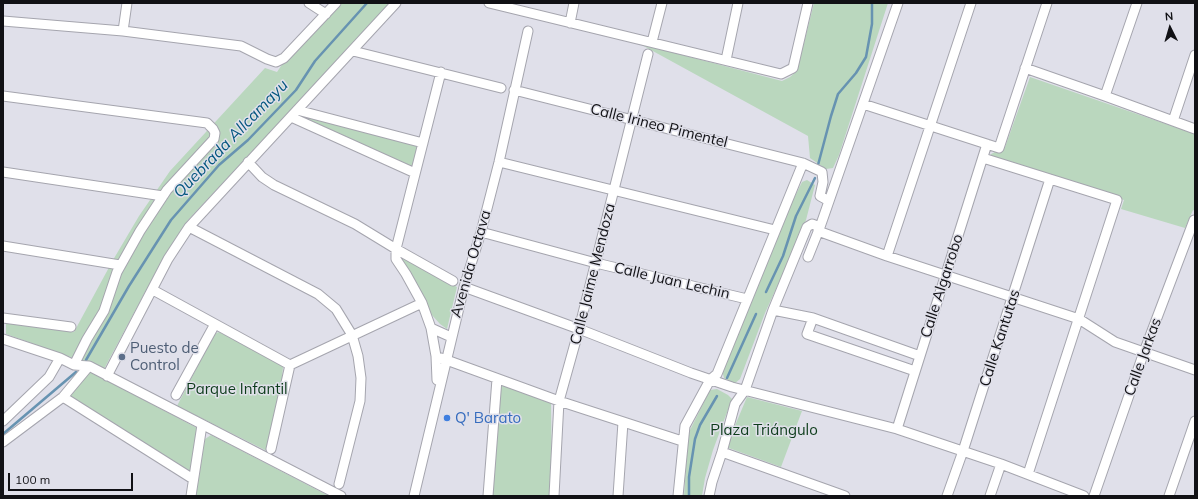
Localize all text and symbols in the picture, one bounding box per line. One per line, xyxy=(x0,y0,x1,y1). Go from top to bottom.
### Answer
north arrow xyxy=(1150,8,1190,48)
text: N xyxy=(1164,9,1174,23)
water label: Quebrada Allcamayu xyxy=(170,76,292,202)
street label: Calle Irineo Pimentel xyxy=(588,100,730,152)
street label: Calle Jaime Mendoza xyxy=(567,201,619,347)
street label: Avenida Octava xyxy=(447,208,495,320)
street label: Calle Algarrobo xyxy=(917,232,967,340)
street label: Calle Juan Lechin xyxy=(612,259,732,303)
street label: Calle Kantutas xyxy=(976,287,1024,389)
street label: Calle Jarkas xyxy=(1121,316,1165,398)
place label: Puesto de Control xyxy=(130,339,199,374)
marker: Puesto de Control xyxy=(117,352,127,362)
park label: Parque Infantil xyxy=(186,380,288,398)
place label: Q' Barato xyxy=(455,409,521,427)
marker: Q' Barato xyxy=(442,413,452,423)
park label: Plaza Triángulo xyxy=(710,421,818,439)
scale bar xyxy=(10,465,135,491)
text: 100 m xyxy=(15,472,50,487)

